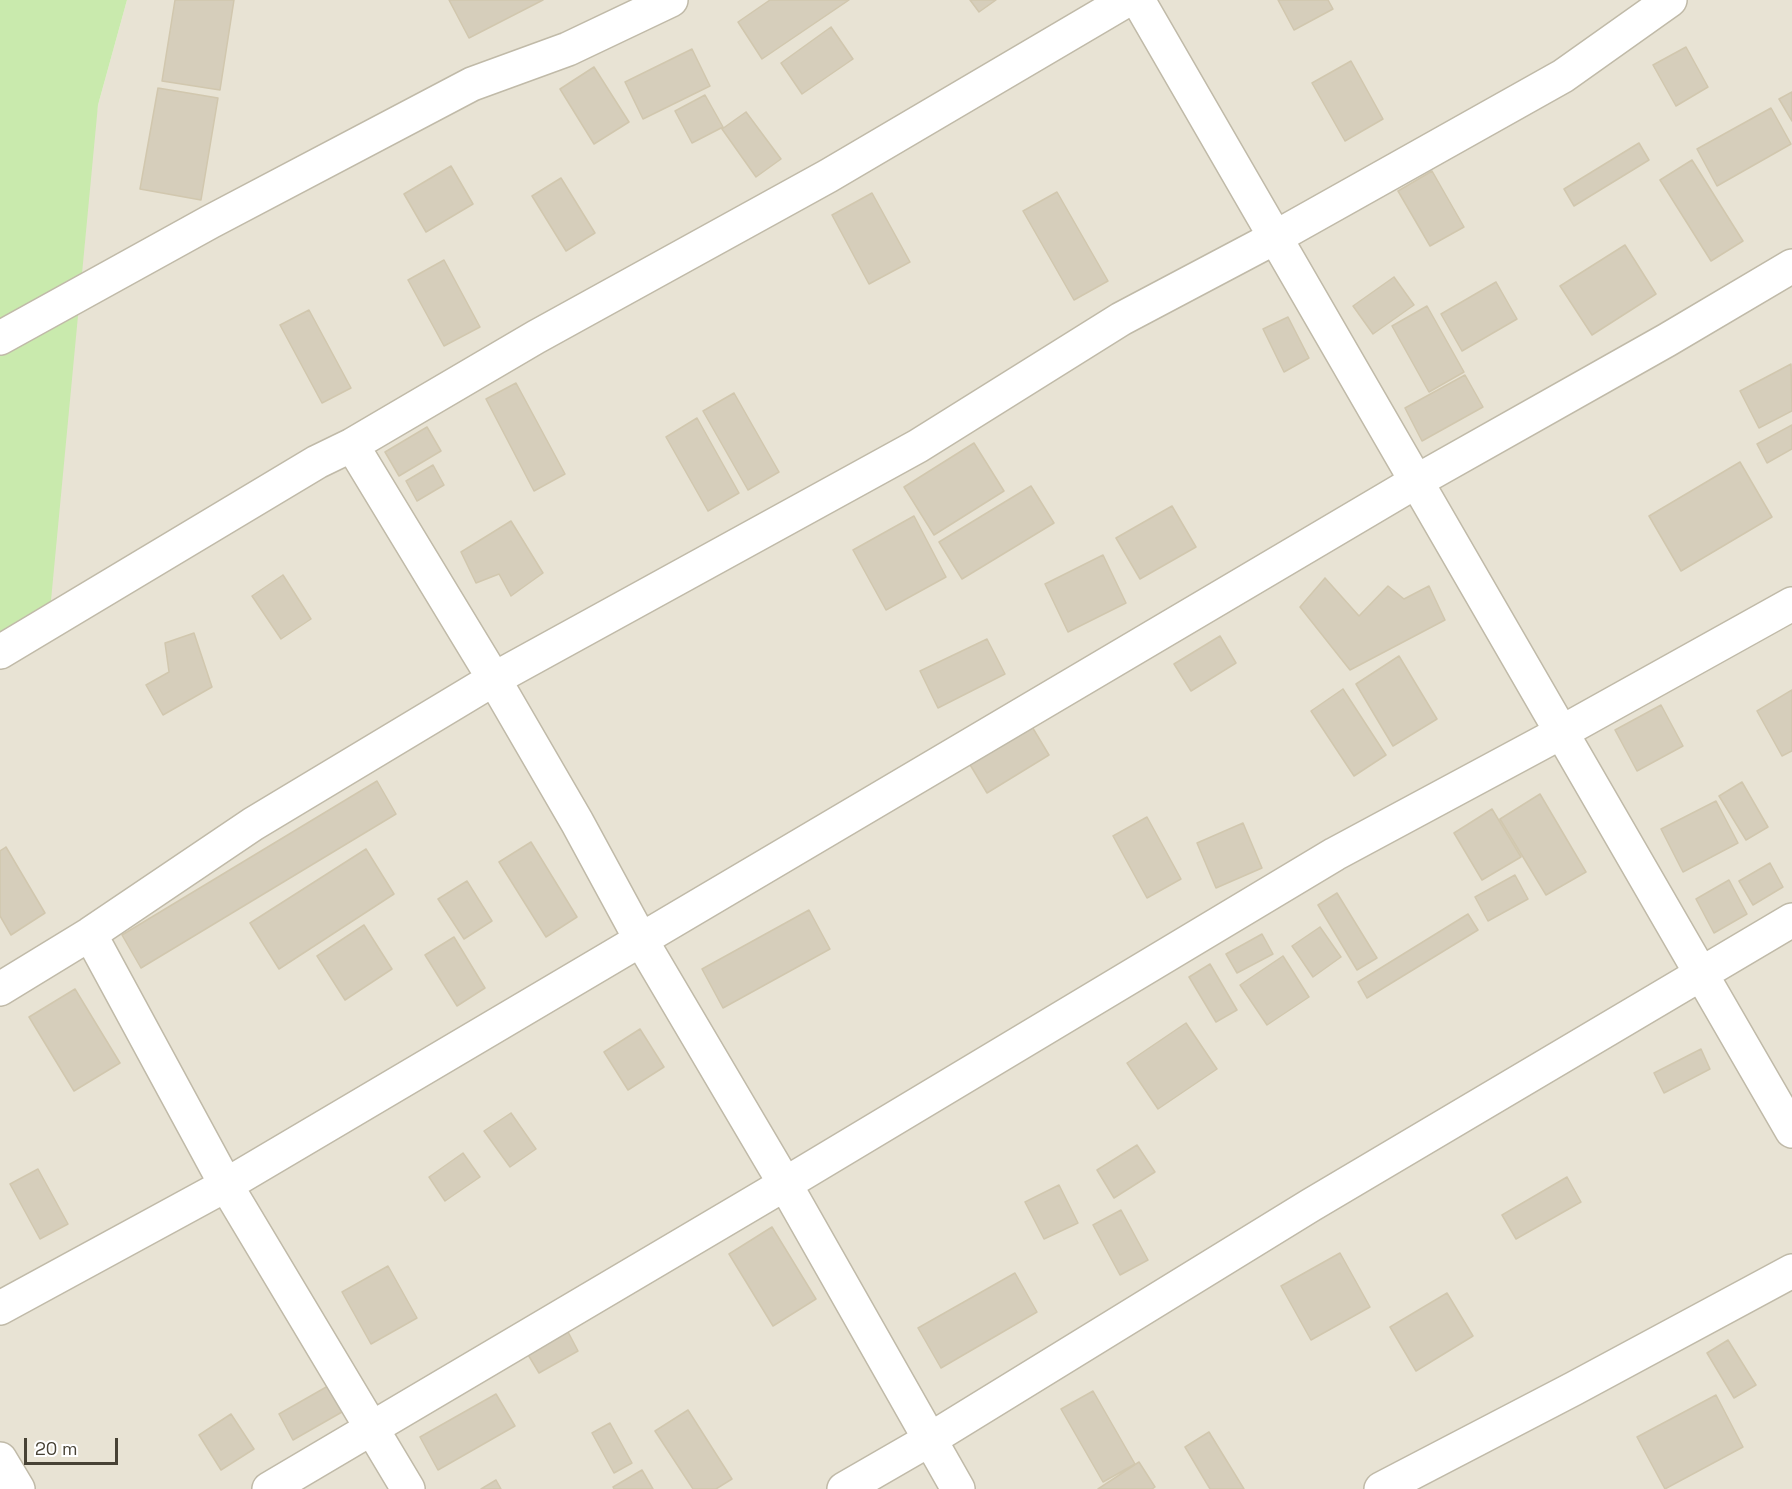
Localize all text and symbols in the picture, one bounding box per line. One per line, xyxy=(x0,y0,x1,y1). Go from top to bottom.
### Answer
scale bar xyxy=(27,1426,122,1464)
text: 20 m xyxy=(35,1437,78,1460)

